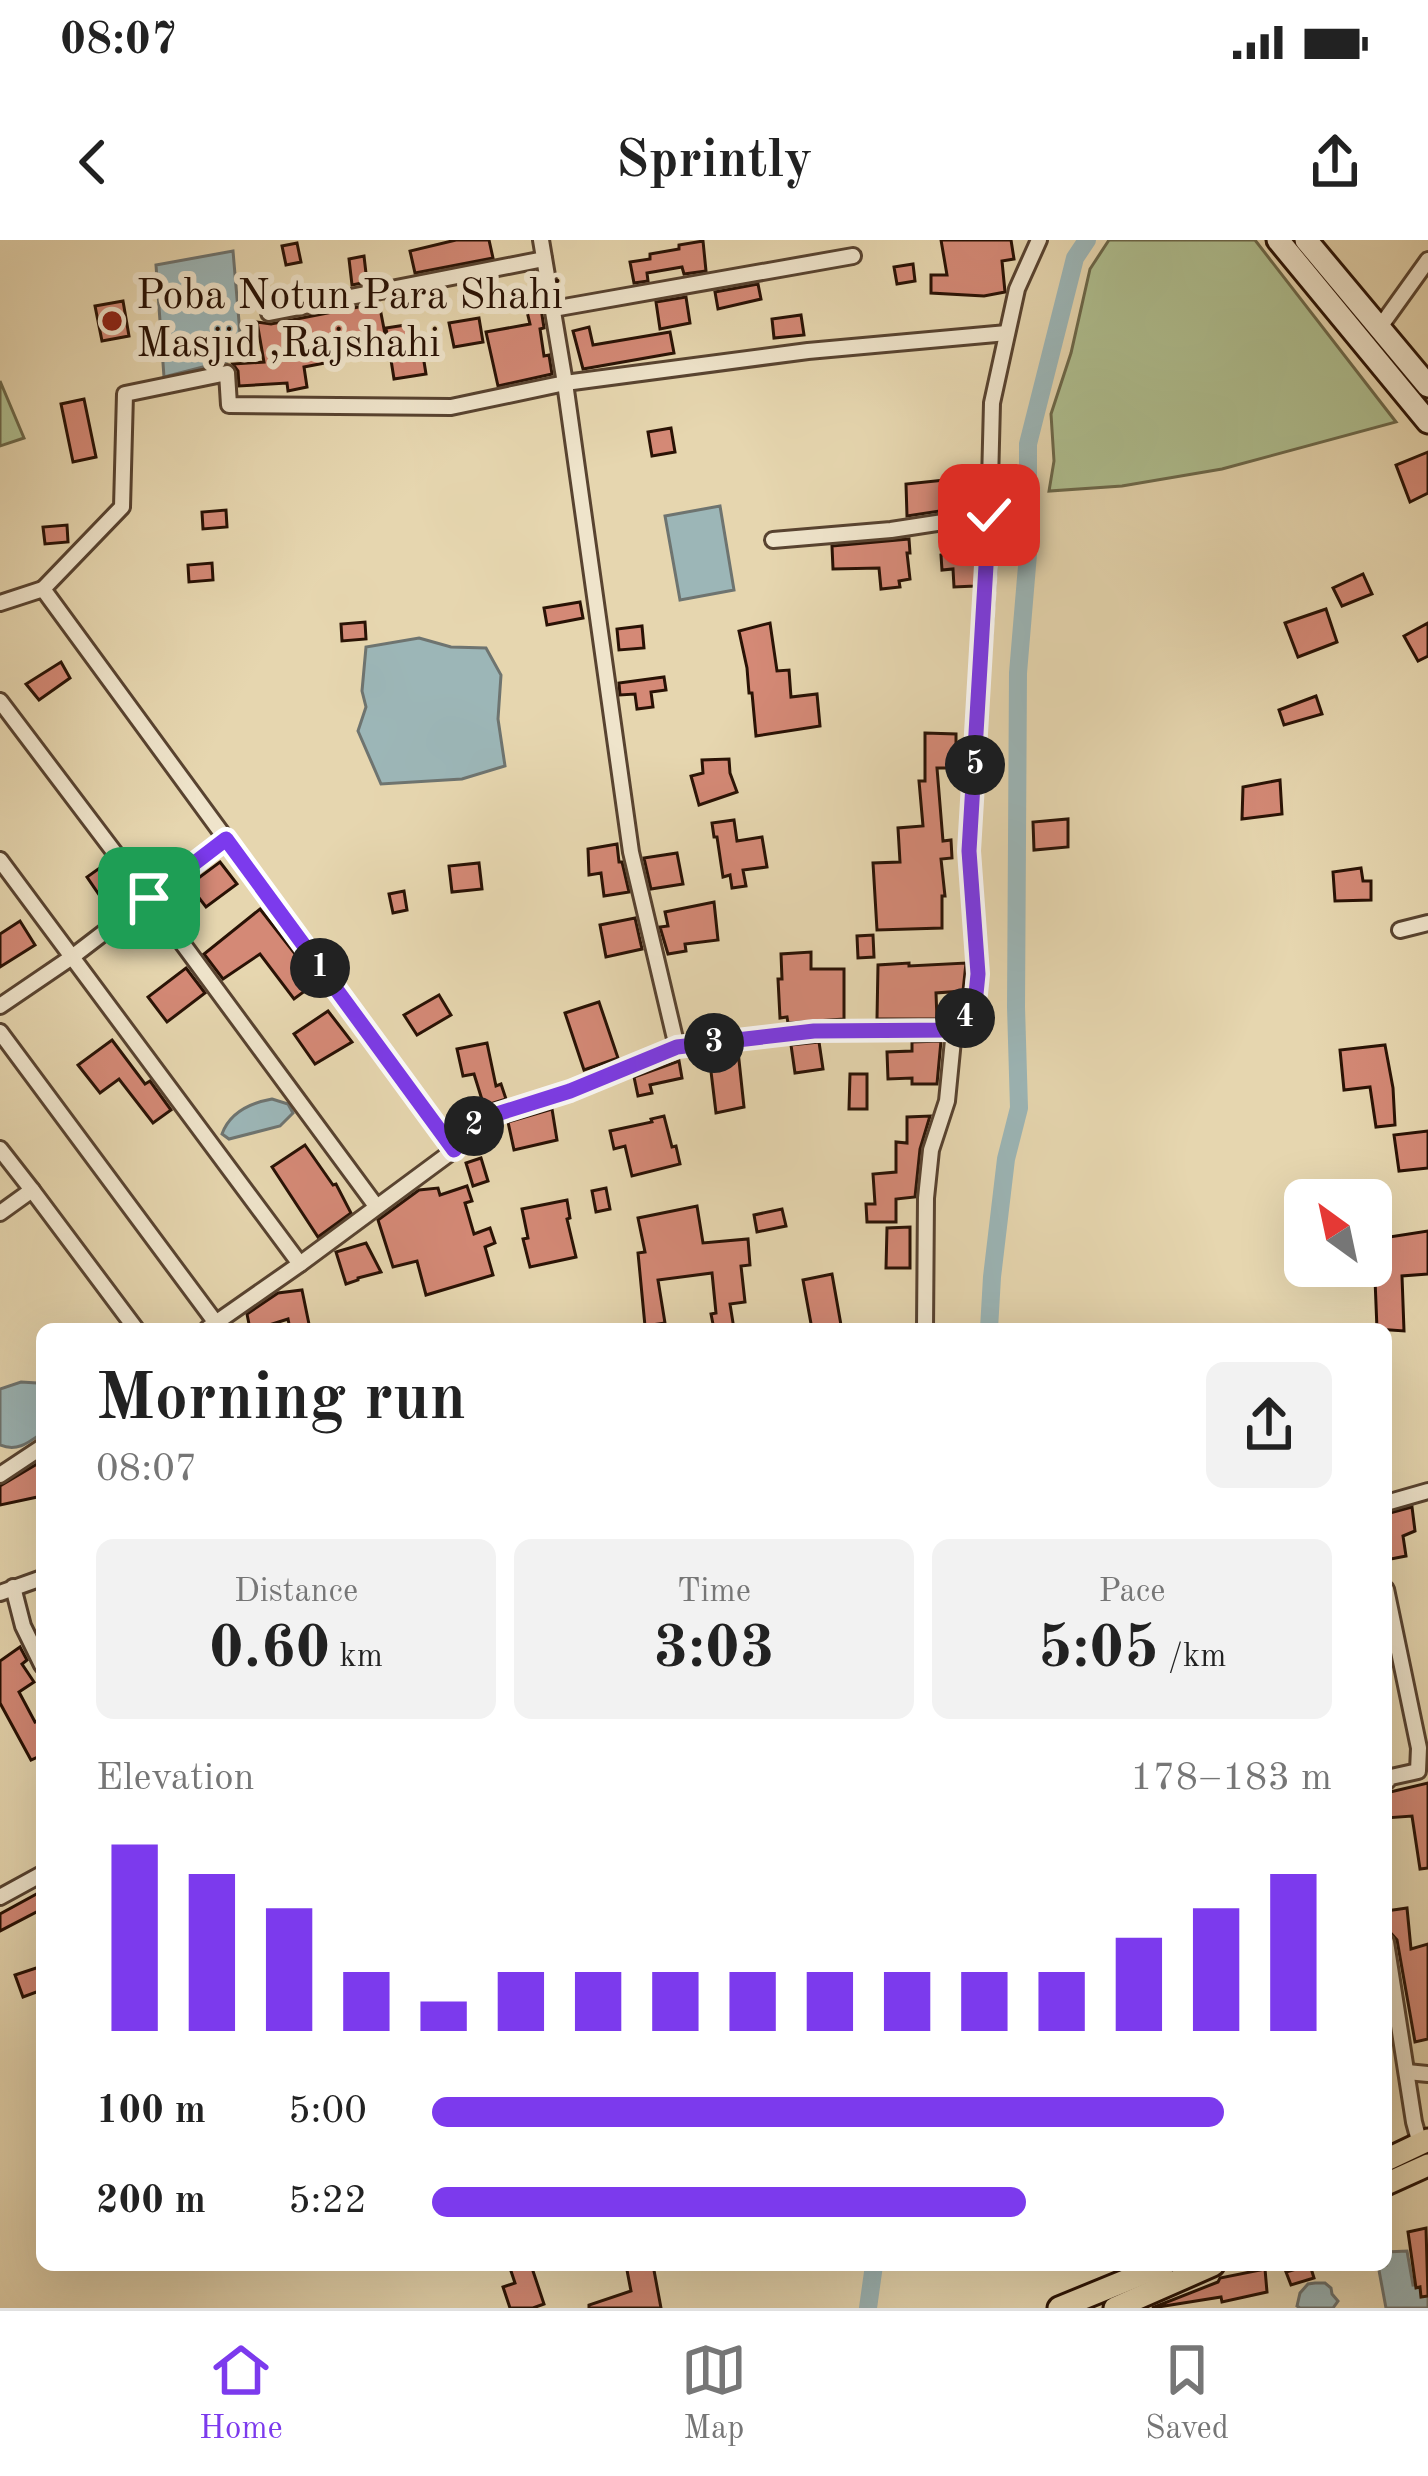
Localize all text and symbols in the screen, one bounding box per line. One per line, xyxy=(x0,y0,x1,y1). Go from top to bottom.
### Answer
text: 08:07 xyxy=(60,19,177,64)
icon: back xyxy=(60,129,126,195)
icon: share xyxy=(1302,129,1368,195)
text: Sprintly xyxy=(616,135,812,189)
place label: Poba Notun Para Shahi Masjid ,Rajshahi xyxy=(136,276,563,366)
marker: Poba Notun Para Shahi Masjid ,Rajshahi xyxy=(99,308,125,334)
pin xyxy=(938,464,1040,566)
icon: check xyxy=(956,482,1022,548)
pin: 5 xyxy=(945,735,1005,795)
text: 5 xyxy=(965,748,985,781)
pin xyxy=(98,847,200,949)
icon: arrive xyxy=(116,865,182,931)
pin: 1 xyxy=(290,938,350,998)
text: 1 xyxy=(310,951,330,984)
pin: 4 xyxy=(935,988,995,1048)
text: 4 xyxy=(955,1001,975,1034)
pin: 3 xyxy=(684,1013,744,1073)
text: 3 xyxy=(704,1026,724,1059)
pin: 2 xyxy=(444,1096,504,1156)
text: 2 xyxy=(464,1109,484,1142)
north arrow xyxy=(1284,1179,1392,1287)
map controls xyxy=(1284,1179,1392,1287)
button: share xyxy=(1206,1362,1332,1488)
text: Morning run xyxy=(96,1368,466,1434)
text: 08:07 xyxy=(96,1450,197,1489)
text: Distance xyxy=(234,1576,358,1609)
text: Time xyxy=(677,1576,751,1609)
text: Pace xyxy=(1099,1576,1165,1609)
text: 0.60 xyxy=(209,1620,330,1680)
text: 3:03 xyxy=(653,1620,775,1680)
text: 5:05 xyxy=(1038,1620,1159,1680)
text: km xyxy=(330,1641,383,1674)
text: /km xyxy=(1159,1641,1226,1674)
text: Elevation xyxy=(96,1759,255,1798)
text: 178–183 m xyxy=(1130,1759,1332,1798)
text: 100 m xyxy=(96,2092,206,2131)
text: 5:00 xyxy=(288,2092,367,2131)
text: 200 m xyxy=(96,2182,206,2221)
text: 5:22 xyxy=(288,2182,367,2221)
tab: Home xyxy=(199,2337,283,2450)
tab: Map xyxy=(681,2337,747,2450)
tab: Saved xyxy=(1145,2337,1229,2450)

